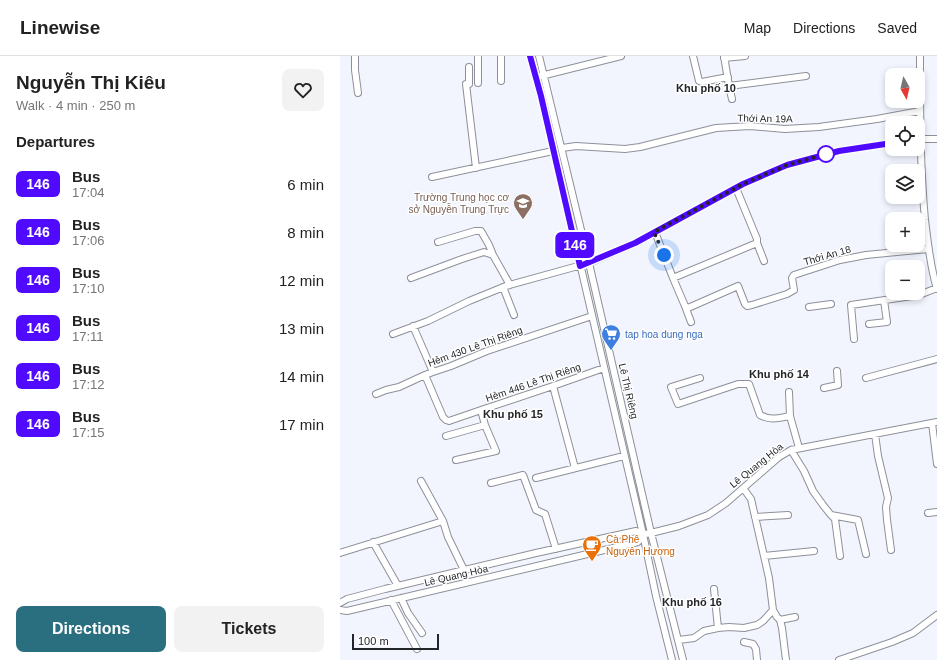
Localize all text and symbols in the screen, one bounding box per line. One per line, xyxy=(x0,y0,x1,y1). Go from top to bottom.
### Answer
text: Linewise xyxy=(20,17,100,38)
text: Map xyxy=(744,20,771,36)
text: Directions xyxy=(793,20,855,36)
text: Saved xyxy=(877,20,917,36)
north arrow xyxy=(885,68,925,108)
map controls xyxy=(885,68,925,300)
button: heart xyxy=(282,69,324,111)
text: Nguyễn Thị Kiêu xyxy=(16,72,166,93)
district label: Khu phố 10 xyxy=(676,82,736,94)
text: Walk · 4 min · 250 m xyxy=(16,98,135,113)
street label: Thới An 19A xyxy=(737,113,793,124)
button: locate xyxy=(885,116,925,156)
text: Departures xyxy=(16,133,95,150)
unlabelled marker xyxy=(817,145,835,163)
button: layers xyxy=(885,164,925,204)
text: Bus xyxy=(72,168,100,185)
text: 146 xyxy=(26,176,50,192)
text: 6 min xyxy=(287,176,324,193)
text: 17:04 xyxy=(72,185,105,200)
place label: Trường Trung học cơ sở Nguyễn Trung Trực xyxy=(408,192,509,215)
school or university icon: Trường Trung học cơ sở Nguyễn Trung Trực xyxy=(512,192,534,220)
button: + xyxy=(885,212,925,252)
text: Bus xyxy=(72,216,100,233)
text: 146 xyxy=(26,224,50,240)
text: 8 min xyxy=(287,224,324,241)
line badge: 146 xyxy=(552,232,598,258)
text: 17:06 xyxy=(72,233,105,248)
text: 146 xyxy=(563,237,587,253)
street label: Thới An 18 xyxy=(802,243,853,267)
your location xyxy=(654,245,674,265)
button: − xyxy=(885,260,925,300)
text: Bus xyxy=(72,264,100,281)
text: 146 xyxy=(26,272,50,288)
text: 12 min xyxy=(279,272,324,289)
text: 17:10 xyxy=(72,281,105,296)
text: Bus xyxy=(72,312,100,329)
text: 146 xyxy=(26,320,50,336)
text: 13 min xyxy=(279,320,324,337)
supermarket icon: tap hoa dung nga xyxy=(600,323,622,351)
street label: Hẻm 430 Lê Thị Riêng xyxy=(426,324,524,369)
text: 17:11 xyxy=(72,329,104,344)
place label: tap hoa dung nga xyxy=(625,329,703,340)
text: Bus xyxy=(72,360,100,377)
street label: Hẻm 446 Lê Thị Riêng xyxy=(484,361,582,404)
street label: Lê Thị Riêng xyxy=(617,362,640,420)
text: 146 xyxy=(26,368,50,384)
text: 14 min xyxy=(279,368,324,385)
district label: Khu phố 14 xyxy=(749,368,810,380)
text: 17:12 xyxy=(72,377,105,392)
text: Bus xyxy=(72,408,100,425)
district label: Khu phố 15 xyxy=(483,408,543,420)
text: 146 xyxy=(26,416,50,432)
text: 17 min xyxy=(279,416,324,433)
text: 17:15 xyxy=(72,425,105,440)
street label: Lê Quang Hòa xyxy=(728,440,785,490)
cafe icon: Cà Phê Nguyên Hương xyxy=(581,534,603,562)
place label: Cà Phê Nguyên Hương xyxy=(606,534,675,557)
street label: Lê Quang Hòa xyxy=(423,563,489,588)
district label: Khu phố 16 xyxy=(662,596,722,608)
button: Directions xyxy=(16,606,166,652)
button: Tickets xyxy=(174,606,324,652)
scale bar xyxy=(352,632,439,651)
text: 100 m xyxy=(358,635,389,647)

